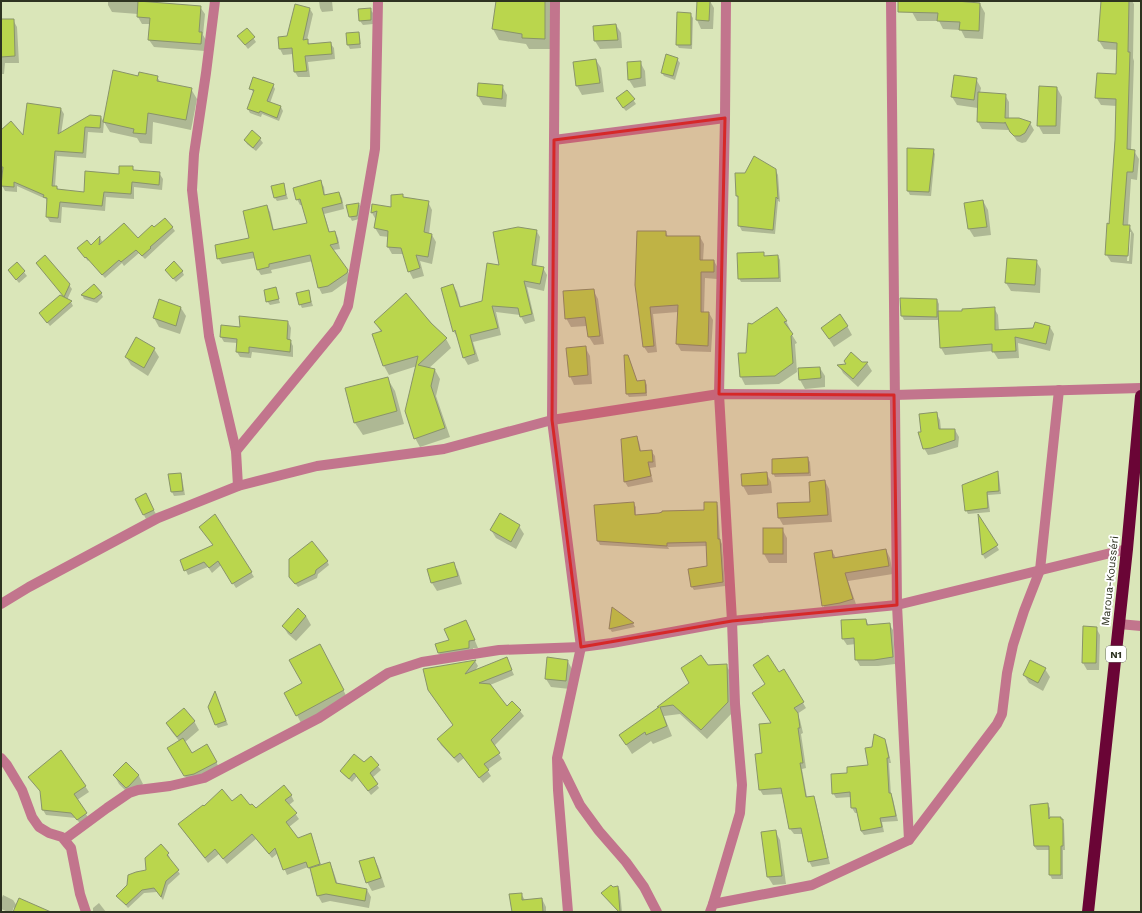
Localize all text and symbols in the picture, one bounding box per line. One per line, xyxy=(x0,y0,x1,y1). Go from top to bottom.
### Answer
street label: Maroua-Kousséri xyxy=(1099,535,1121,627)
road number: N1 xyxy=(1106,646,1126,662)

